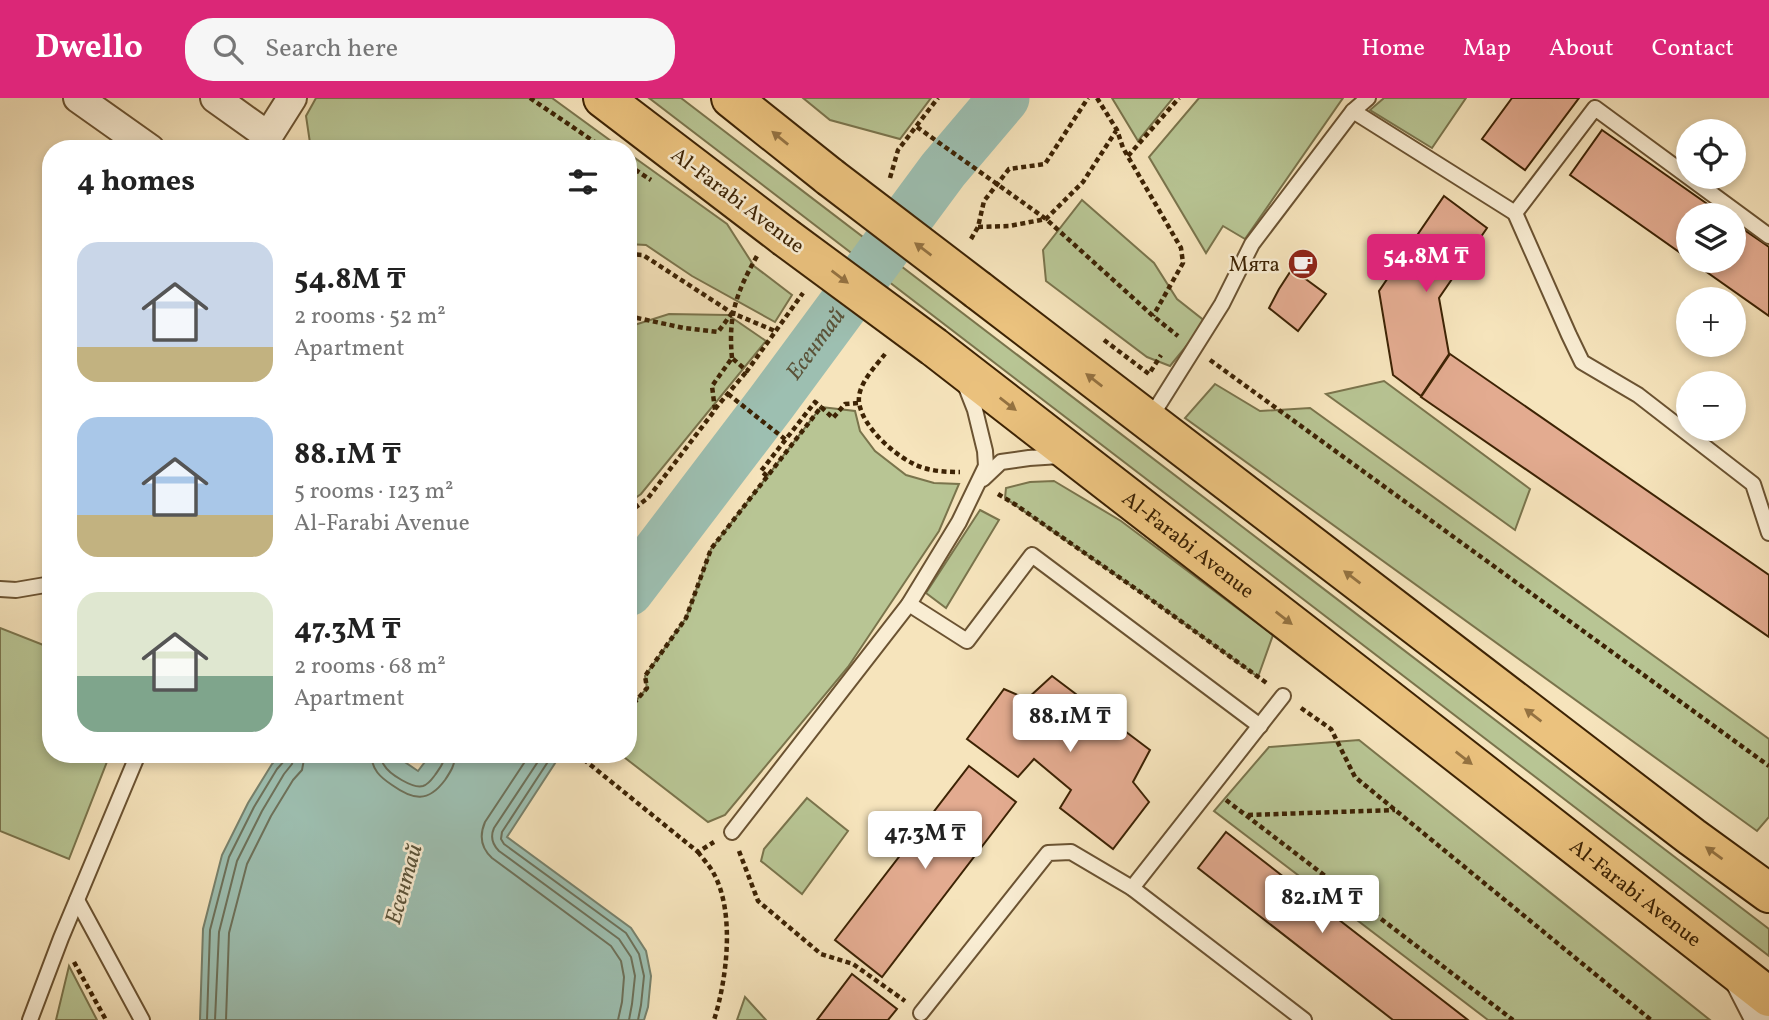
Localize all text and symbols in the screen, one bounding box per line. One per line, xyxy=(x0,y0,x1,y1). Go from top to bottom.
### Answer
search box xyxy=(185,18,675,81)
text: Dwello xyxy=(35,26,143,72)
icon: search xyxy=(209,30,247,68)
text: Search here xyxy=(265,31,398,67)
text: Home xyxy=(1361,32,1425,66)
text: Map xyxy=(1463,32,1511,66)
text: About xyxy=(1549,32,1614,66)
text: Contact xyxy=(1652,32,1734,66)
map controls xyxy=(1676,119,1746,441)
button: locate xyxy=(1676,119,1746,189)
one-way arrow xyxy=(772,130,790,145)
street label: Al-Farabi Avenue xyxy=(664,141,810,261)
text: 4 homes xyxy=(77,161,195,203)
icon: filters xyxy=(564,163,602,201)
button: layers xyxy=(1676,203,1746,273)
pin: 54.8M ₸ xyxy=(1361,234,1491,294)
one-way arrow xyxy=(915,241,933,256)
text: 54.8M ₸ xyxy=(1383,241,1469,273)
cafe icon: Мята xyxy=(1286,247,1320,281)
place label: Мята xyxy=(1229,251,1280,280)
text: 54.8M ₸ xyxy=(294,259,406,301)
icon: home xyxy=(133,270,217,354)
one-way arrow xyxy=(831,270,849,284)
button: + xyxy=(1676,287,1746,357)
text: 2 rooms · 52 m² xyxy=(294,301,446,333)
water label: Есентай xyxy=(779,302,854,388)
text: Apartment xyxy=(294,333,405,365)
button: − xyxy=(1676,371,1746,441)
one-way arrow xyxy=(1085,374,1103,388)
one-way arrow xyxy=(998,396,1016,411)
text: 88.1M ₸ xyxy=(294,434,401,476)
icon: home xyxy=(133,445,217,529)
text: 5 rooms · 123 m² xyxy=(294,476,454,508)
street label: Al-Farabi Avenue xyxy=(1115,485,1260,606)
text: Al-Farabi Avenue xyxy=(294,508,470,540)
one-way arrow xyxy=(1342,570,1361,584)
text: 47.3M ₸ xyxy=(294,609,401,651)
one-way arrow xyxy=(1275,611,1293,626)
icon: home xyxy=(133,620,217,704)
text: 2 rooms · 68 m² xyxy=(294,651,446,683)
text: Apartment xyxy=(294,683,405,715)
pin: 88.1M ₸ xyxy=(1005,694,1135,754)
text: 88.1M ₸ xyxy=(1029,701,1111,733)
one-way arrow xyxy=(1523,708,1542,722)
one-way arrow xyxy=(1455,750,1473,765)
pin: 47.3M ₸ xyxy=(860,812,990,871)
text: 47.3M ₸ xyxy=(884,818,966,850)
street label: Al-Farabi Avenue xyxy=(1563,833,1707,955)
water label: Есентай xyxy=(378,840,432,929)
one-way arrow xyxy=(1705,846,1723,860)
pin: 82.1M ₸ xyxy=(1257,876,1387,935)
text: 82.1M ₸ xyxy=(1281,882,1363,914)

